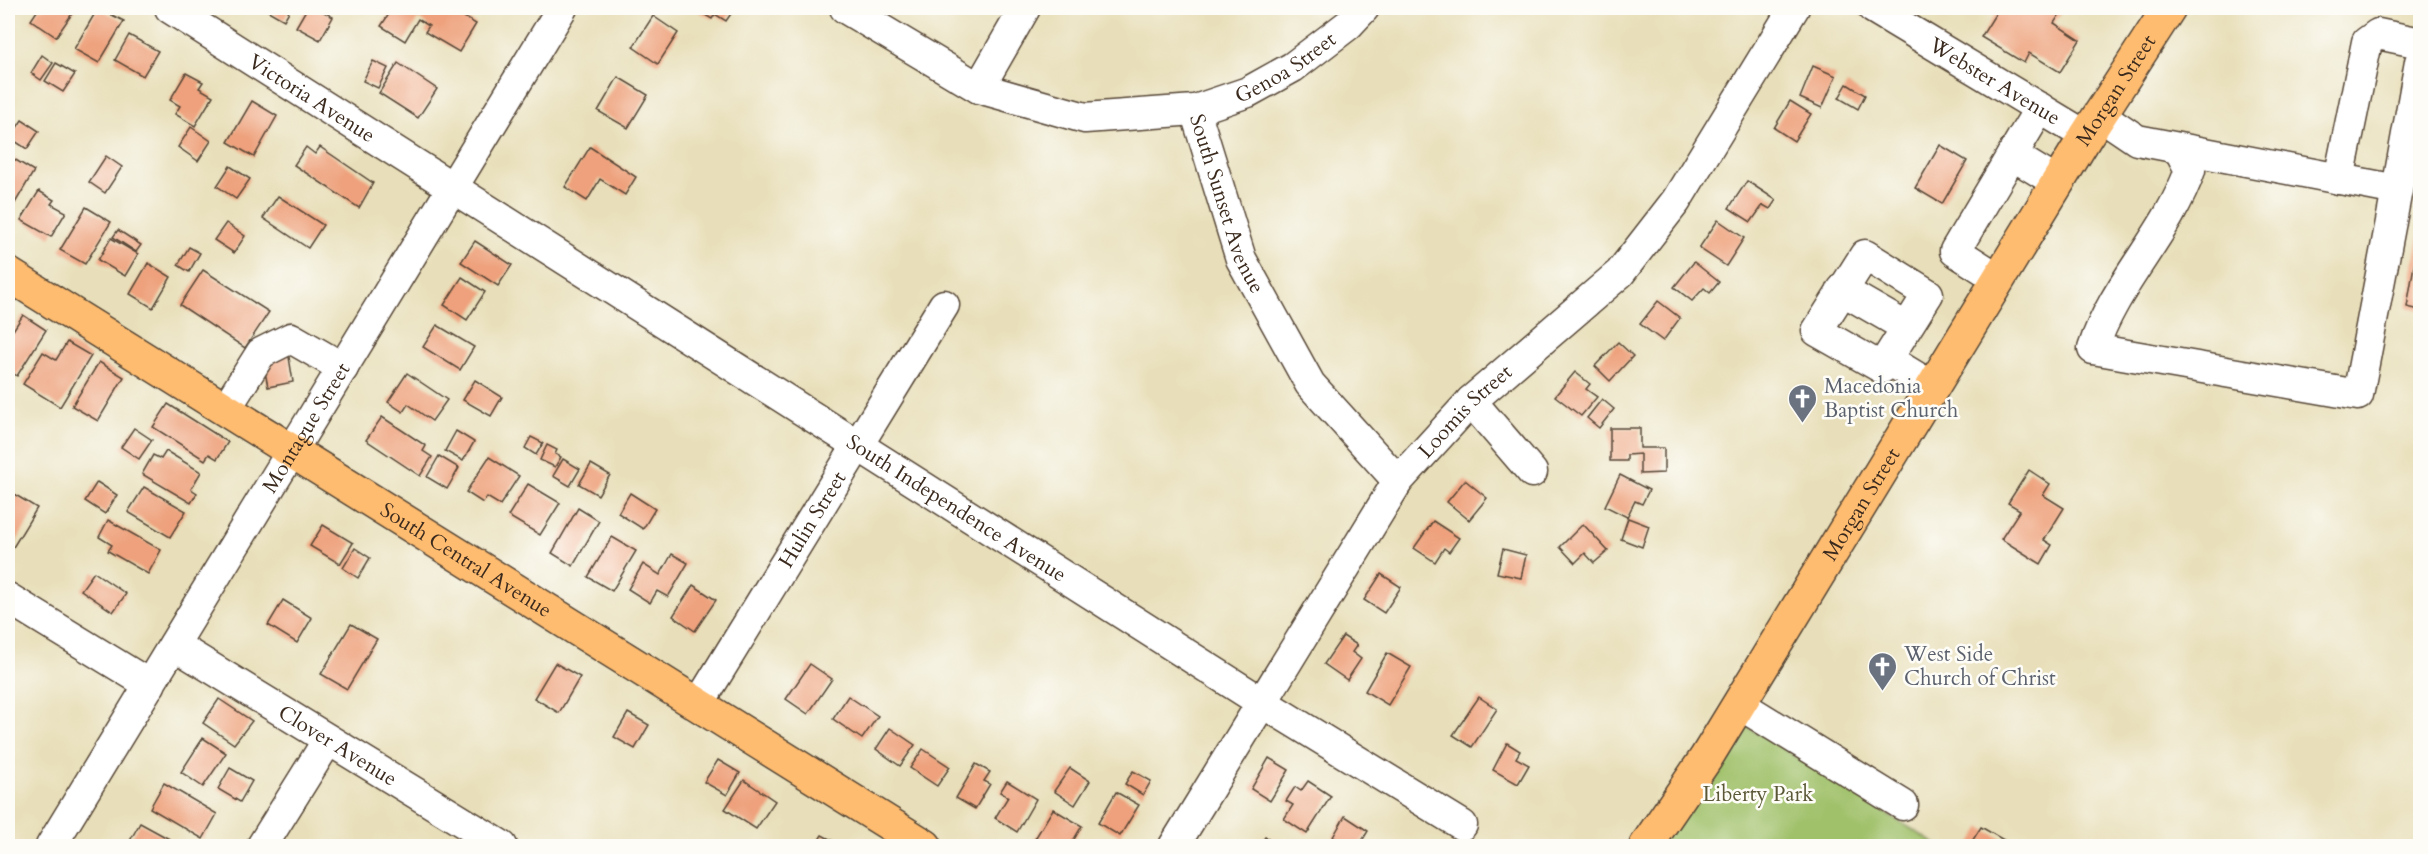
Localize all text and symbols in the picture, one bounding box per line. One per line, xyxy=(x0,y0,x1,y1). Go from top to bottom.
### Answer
street label: Genoa Street xyxy=(1231,25,1342,110)
street label: Morgan Street xyxy=(2069,29,2163,152)
street label: Webster Avenue xyxy=(1922,30,2066,132)
street label: Victoria Avenue xyxy=(242,47,381,150)
street label: South Sunset Avenue xyxy=(1182,111,1271,299)
street label: Montague Street xyxy=(256,357,358,499)
street label: Loomis Street xyxy=(1412,358,1519,465)
place label: Macedonia Baptist Church xyxy=(1824,372,1959,425)
church icon: Macedonia Baptist Church xyxy=(1787,382,1819,424)
street label: South Independence Avenue xyxy=(841,428,1072,589)
street label: Morgan Street xyxy=(1816,442,1907,566)
street label: Hulin Street xyxy=(772,465,854,573)
street label: South Central Avenue xyxy=(375,496,557,625)
place label: West Side Church of Christ xyxy=(1903,640,2056,693)
church icon: West Side Church of Christ xyxy=(1867,650,1899,692)
street label: Clover Avenue xyxy=(273,698,402,793)
park label: Liberty Park xyxy=(1703,780,1814,809)

